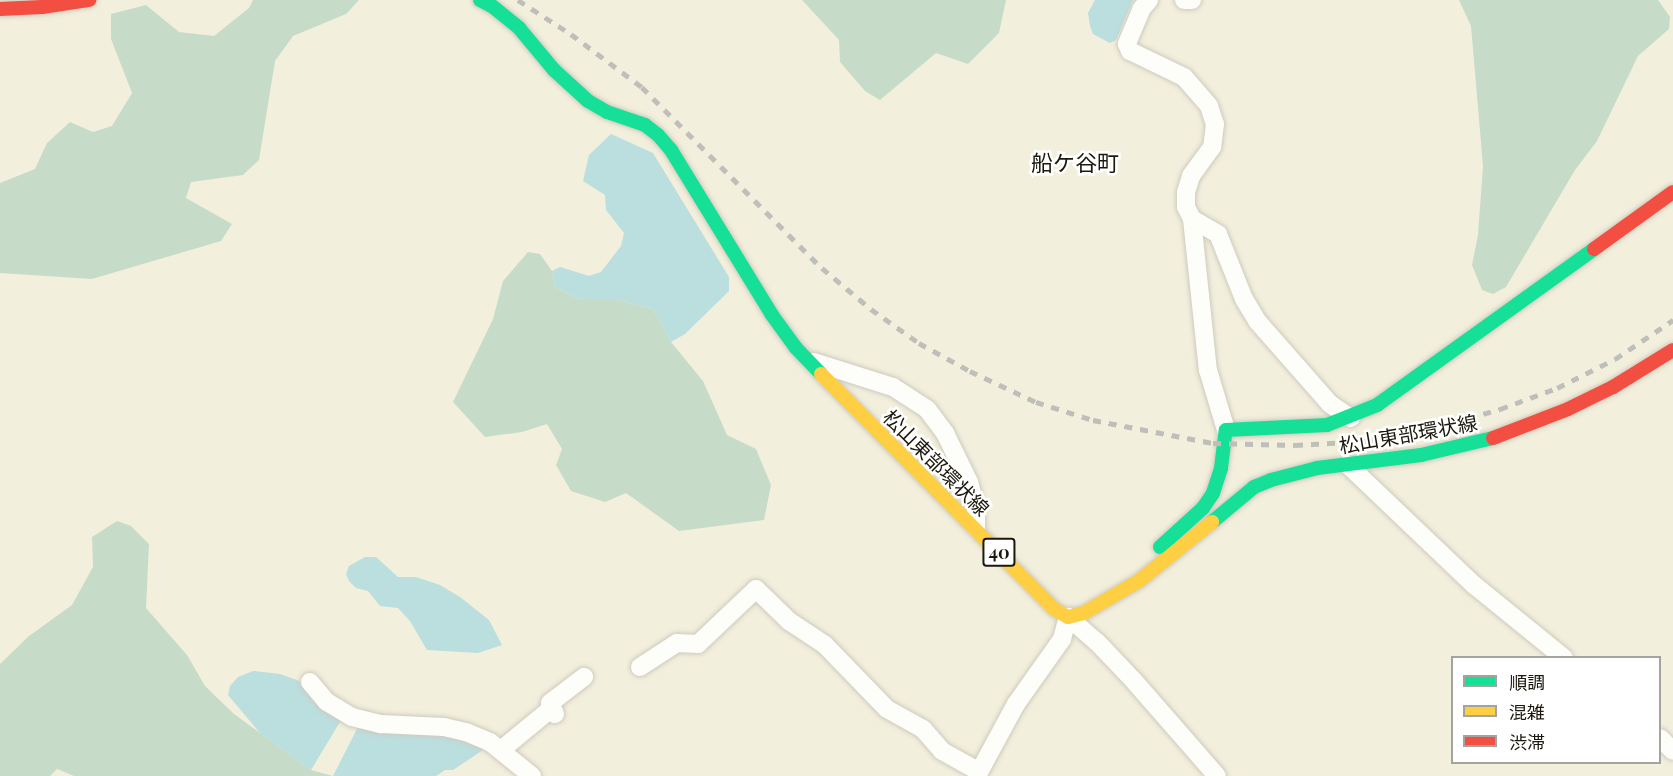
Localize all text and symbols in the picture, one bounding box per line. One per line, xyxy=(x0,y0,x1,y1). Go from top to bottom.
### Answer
district label: 船ケ谷町 xyxy=(1031,150,1119,176)
street label: 松山東部環状線 xyxy=(879,404,995,520)
street label: 松山東部環状線 xyxy=(1337,409,1479,457)
road number: 40 xyxy=(981,537,1017,567)
legend xyxy=(1451,656,1661,764)
text: 順調 xyxy=(1509,670,1545,694)
text: 混雑 xyxy=(1509,700,1545,724)
text: 渋滞 xyxy=(1509,730,1545,754)

